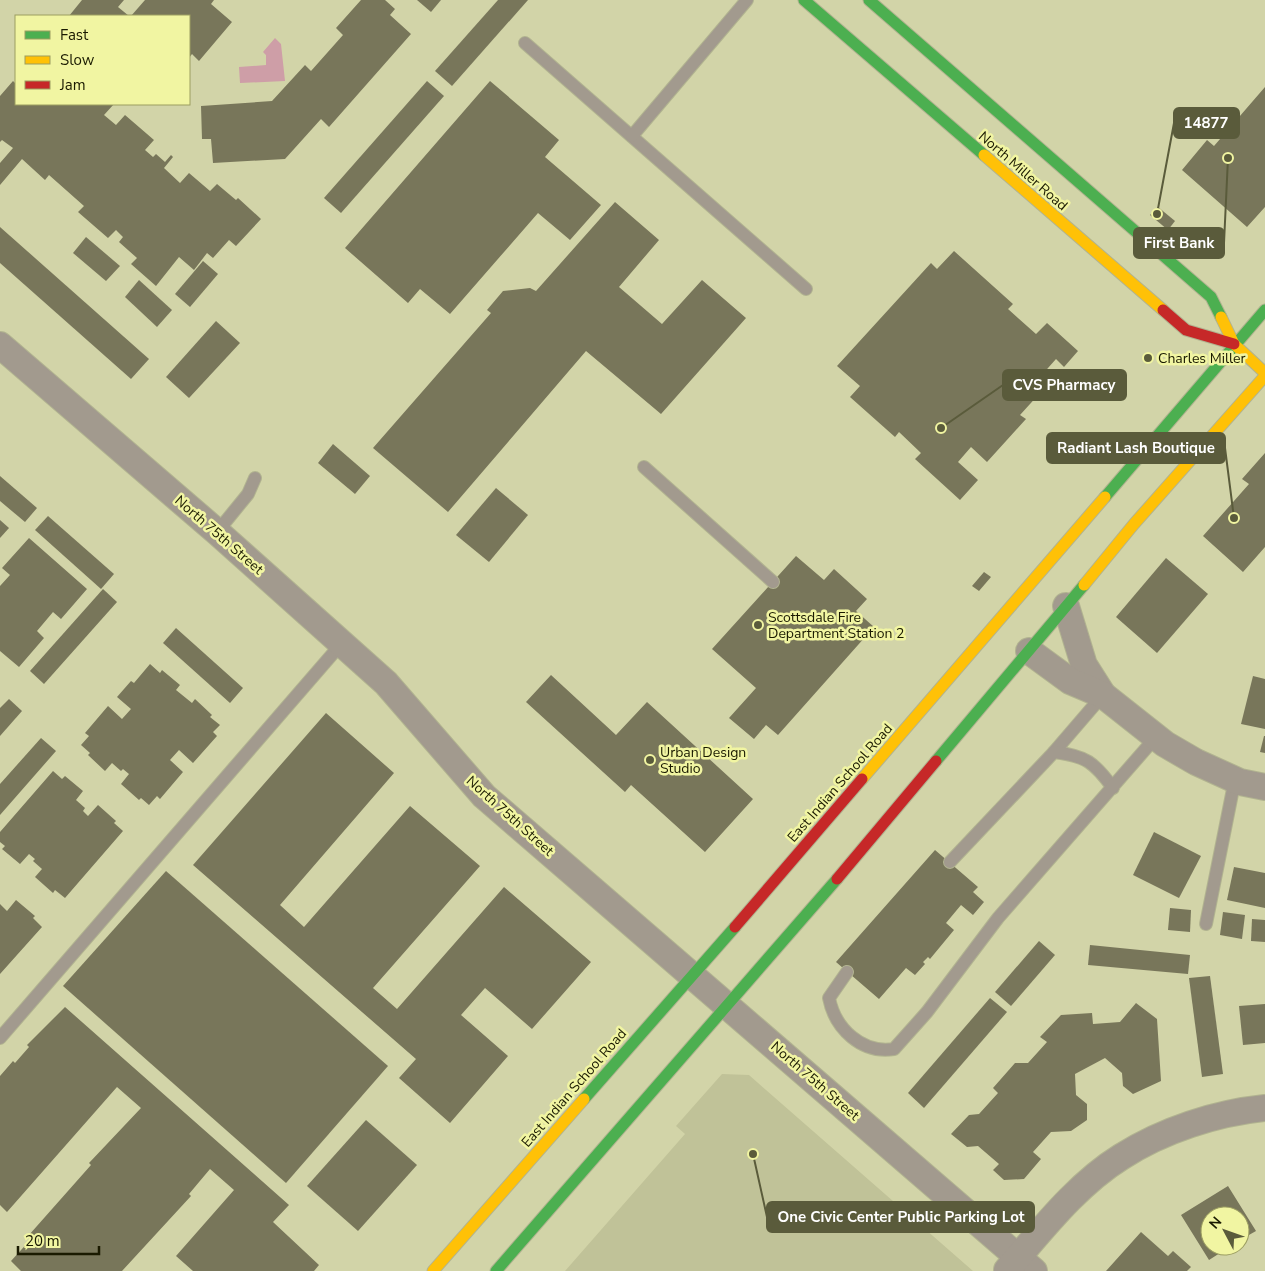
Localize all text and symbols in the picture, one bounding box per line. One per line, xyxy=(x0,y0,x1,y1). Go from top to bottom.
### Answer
legend xyxy=(15,15,190,105)
text: Fast xyxy=(60,25,89,45)
text: Slow xyxy=(60,50,95,70)
text: Jam xyxy=(59,75,86,95)
callout: 14877 xyxy=(1174,108,1239,138)
text: 14877 xyxy=(1183,113,1229,133)
street label: North Miller Road xyxy=(974,127,1072,215)
callout: First Bank xyxy=(1134,228,1224,258)
text: First Bank xyxy=(1144,233,1215,253)
place label: Charles Miller xyxy=(1158,349,1246,368)
marker: Charles Miller xyxy=(1142,352,1154,364)
callout: CVS Pharmacy xyxy=(1003,370,1126,400)
text: CVS Pharmacy xyxy=(1012,375,1116,395)
callout: Radiant Lash Boutique xyxy=(1047,433,1225,463)
text: Radiant Lash Boutique xyxy=(1057,438,1215,458)
street label: North 75th Street xyxy=(171,491,267,579)
place label: Scottsdale Fire Department Station 2 xyxy=(768,608,904,643)
marker: Scottsdale Fire Department Station 2 xyxy=(752,619,764,631)
street label: East Indian School Road xyxy=(783,720,897,846)
place label: Urban Design Studio xyxy=(660,743,746,778)
marker: Urban Design Studio xyxy=(644,754,656,766)
street label: North 75th Street xyxy=(462,772,558,860)
street label: East Indian School Road xyxy=(517,1025,631,1151)
street label: North 75th Street xyxy=(767,1037,863,1125)
callout: One Civic Center Public Parking Lot xyxy=(767,1202,1034,1232)
north arrow xyxy=(1200,1206,1250,1256)
text: One Civic Center Public Parking Lot xyxy=(778,1207,1025,1227)
text: N xyxy=(1205,1213,1226,1233)
scale bar xyxy=(18,1224,99,1256)
text: 20 m xyxy=(25,1231,60,1251)

